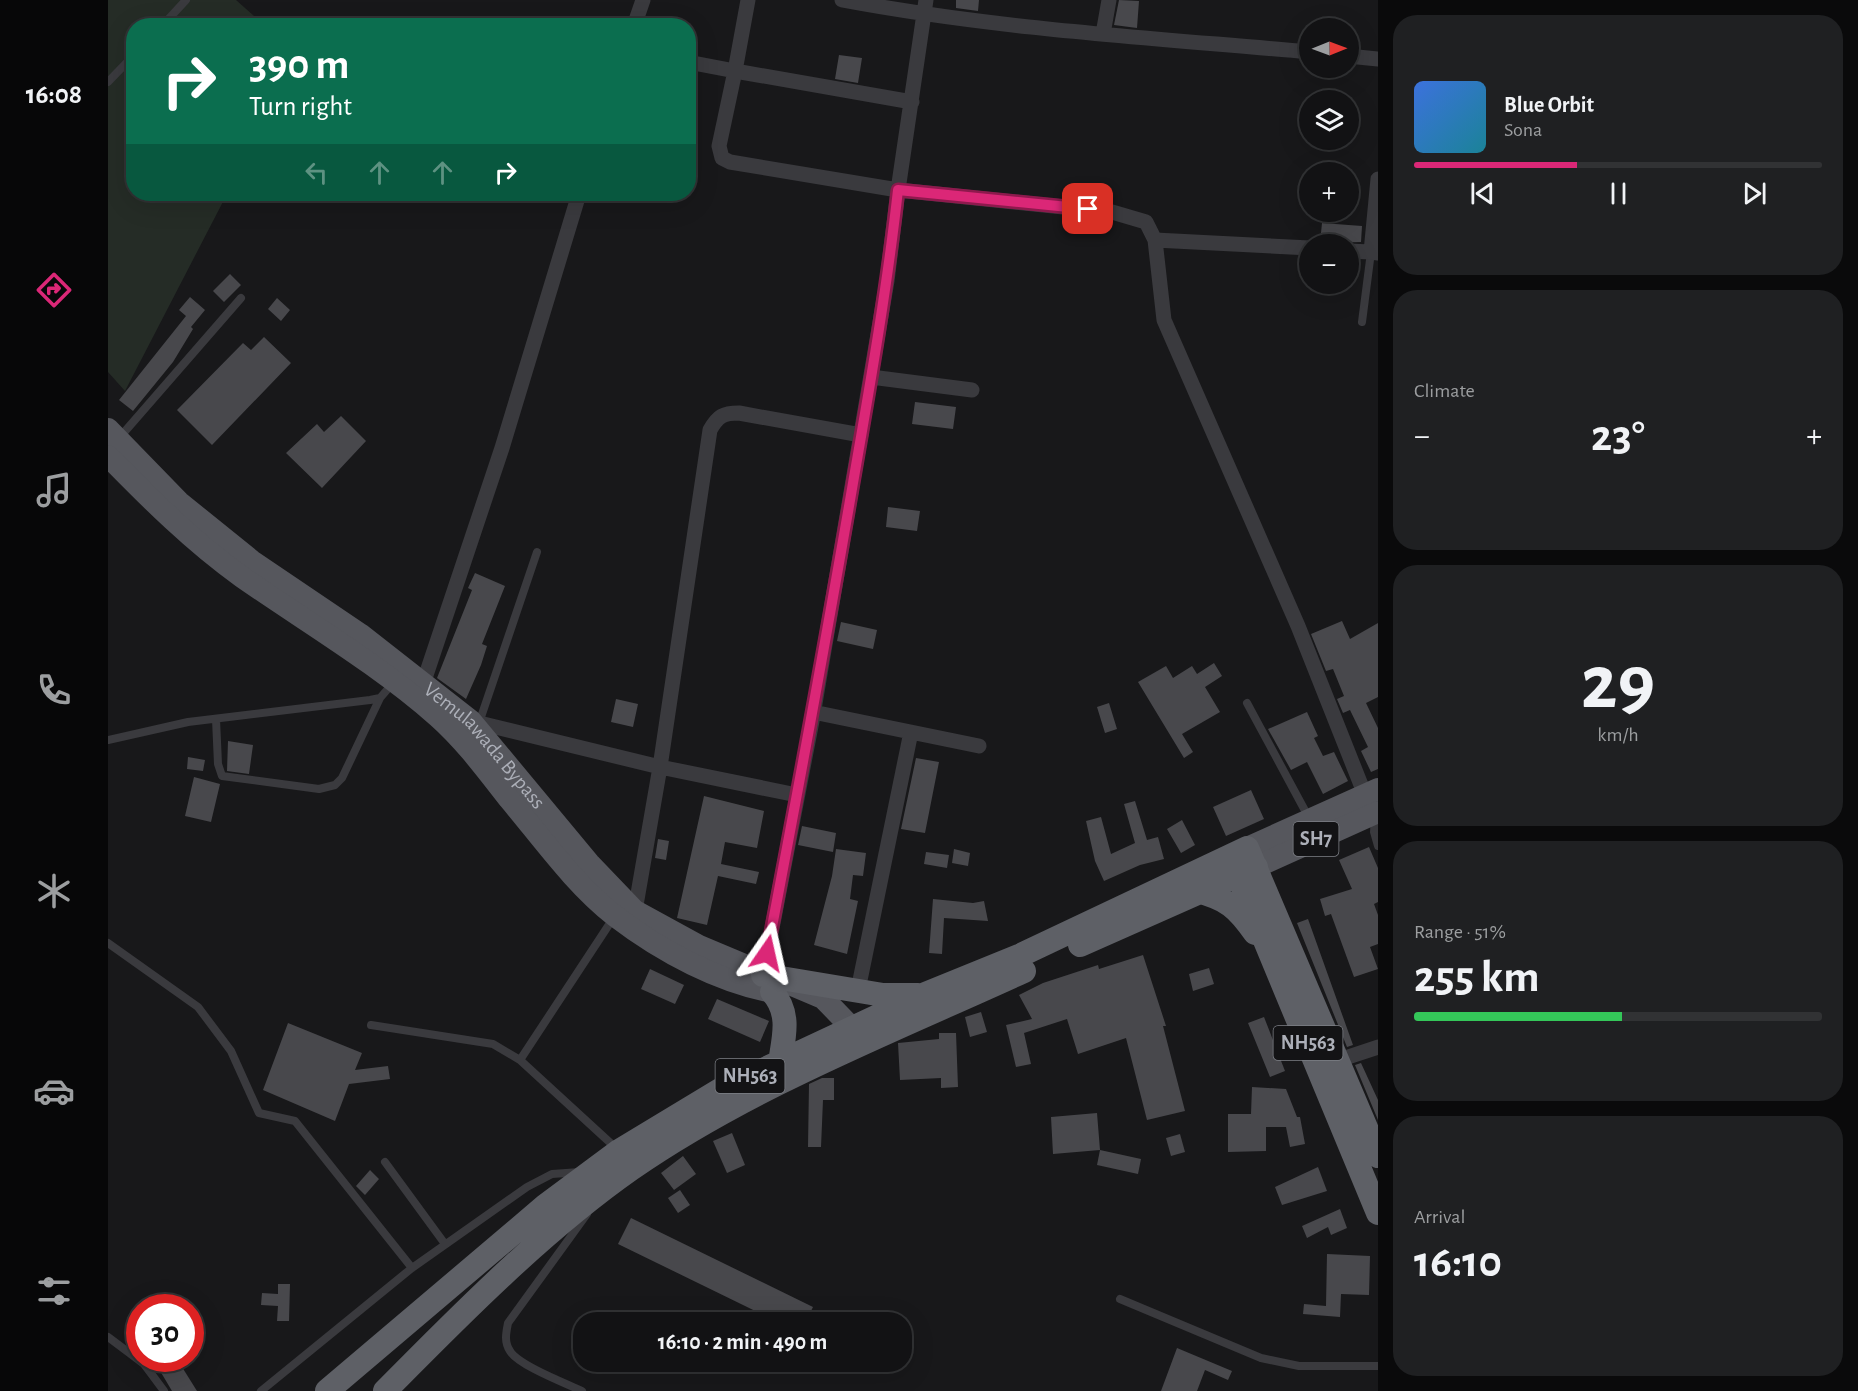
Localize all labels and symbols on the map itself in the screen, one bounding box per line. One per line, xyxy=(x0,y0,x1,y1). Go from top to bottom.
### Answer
north arrow xyxy=(1299,18,1359,78)
pin xyxy=(1062,183,1113,234)
street label: Vemulawada Bypass xyxy=(420,678,550,812)
road number: SH7 xyxy=(1294,822,1338,856)
position arrow xyxy=(735,921,799,985)
road number: NH563 xyxy=(1274,1026,1342,1060)
road number: NH563 xyxy=(716,1059,784,1093)
speed limit sign: 30 xyxy=(126,1294,204,1372)

